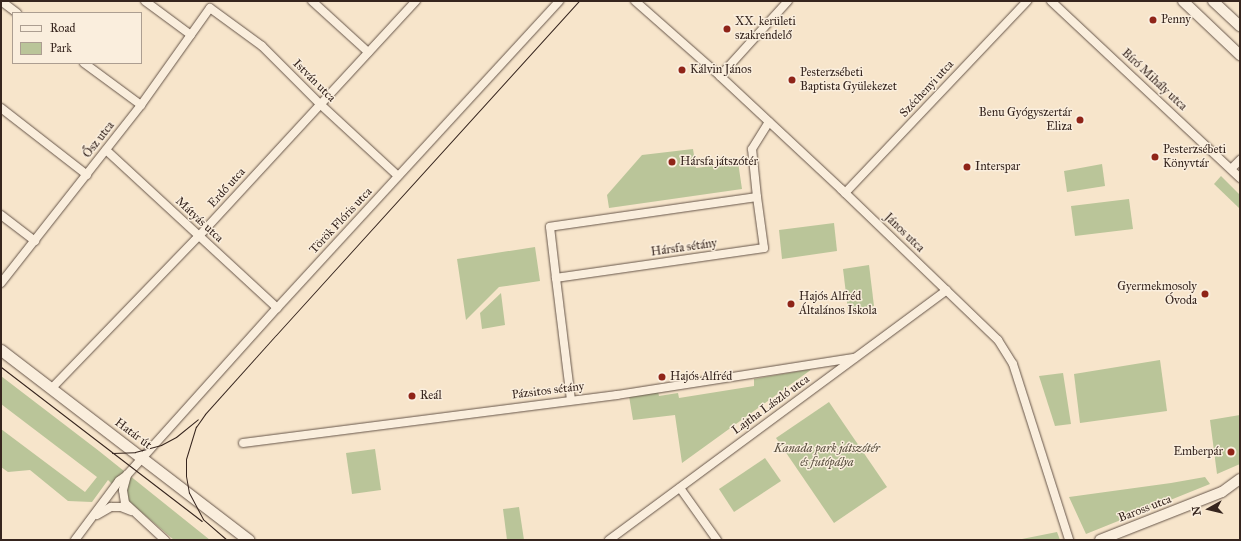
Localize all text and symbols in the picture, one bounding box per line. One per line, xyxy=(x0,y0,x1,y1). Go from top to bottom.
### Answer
legend xyxy=(12,12,142,64)
place label: Penny xyxy=(1161,13,1191,27)
place label: XX. kerületi szakrendelő xyxy=(735,15,796,43)
marker: Penny xyxy=(1148,15,1158,25)
text: Road xyxy=(50,21,76,35)
marker: XX. kerületi szakrendelő xyxy=(722,24,732,34)
text: Park xyxy=(50,41,72,55)
street label: Bíró Mihály utca xyxy=(1118,46,1190,114)
street label: István utca xyxy=(290,57,338,105)
street label: Széchenyi utca xyxy=(897,58,957,120)
place label: Kálvin János xyxy=(690,63,752,77)
marker: Kálvin János xyxy=(677,65,687,75)
place label: Pesterzsébeti Baptista Gyülekezet xyxy=(800,66,897,94)
marker: Pesterzsébeti Baptista Gyülekezet xyxy=(787,75,797,85)
place label: Benu Gyógyszertár Eliza xyxy=(979,106,1072,134)
marker: Benu Gyógyszertár Eliza xyxy=(1075,115,1085,125)
street label: Ősz utca xyxy=(80,119,118,161)
place label: Pesterzsébeti Könyvtár xyxy=(1163,143,1226,171)
marker: Pesterzsébeti Könyvtár xyxy=(1150,152,1160,162)
place label: Hársfa játszótér xyxy=(680,155,758,169)
marker: Hársfa játszótér xyxy=(667,157,677,167)
place label: Interspar xyxy=(975,160,1020,174)
marker: Interspar xyxy=(962,162,972,172)
street label: Erdő utca xyxy=(205,165,249,211)
street label: Török Flóris utca xyxy=(307,185,375,257)
street label: Mátyás utca xyxy=(172,194,226,246)
street label: János utca xyxy=(881,210,927,256)
street label: Hársfa sétány xyxy=(650,236,718,260)
place label: Gyermekmosoly Óvoda xyxy=(1117,280,1197,308)
marker: Gyermekmosoly Óvoda xyxy=(1200,289,1210,299)
place label: Hajós Alfréd Általános Iskola xyxy=(799,290,877,318)
marker: Hajós Alfréd Általános Iskola xyxy=(786,299,796,309)
place label: Hajós Alfréd xyxy=(670,370,732,384)
marker: Hajós Alfréd xyxy=(657,372,667,382)
street label: Lajtha László utca xyxy=(730,372,812,438)
street label: Pázsitos sétány xyxy=(511,379,585,403)
place label: Reál xyxy=(420,389,442,403)
marker: Reál xyxy=(407,391,417,401)
street label: Határ út xyxy=(112,415,154,453)
park label: Kanada park játszótér és futópálya xyxy=(774,442,880,470)
place label: Emberpár xyxy=(1173,445,1223,459)
marker: Emberpár xyxy=(1226,447,1236,457)
north arrow xyxy=(1189,489,1229,529)
street label: Baross utca xyxy=(1116,492,1174,526)
text: N xyxy=(1190,505,1204,516)

